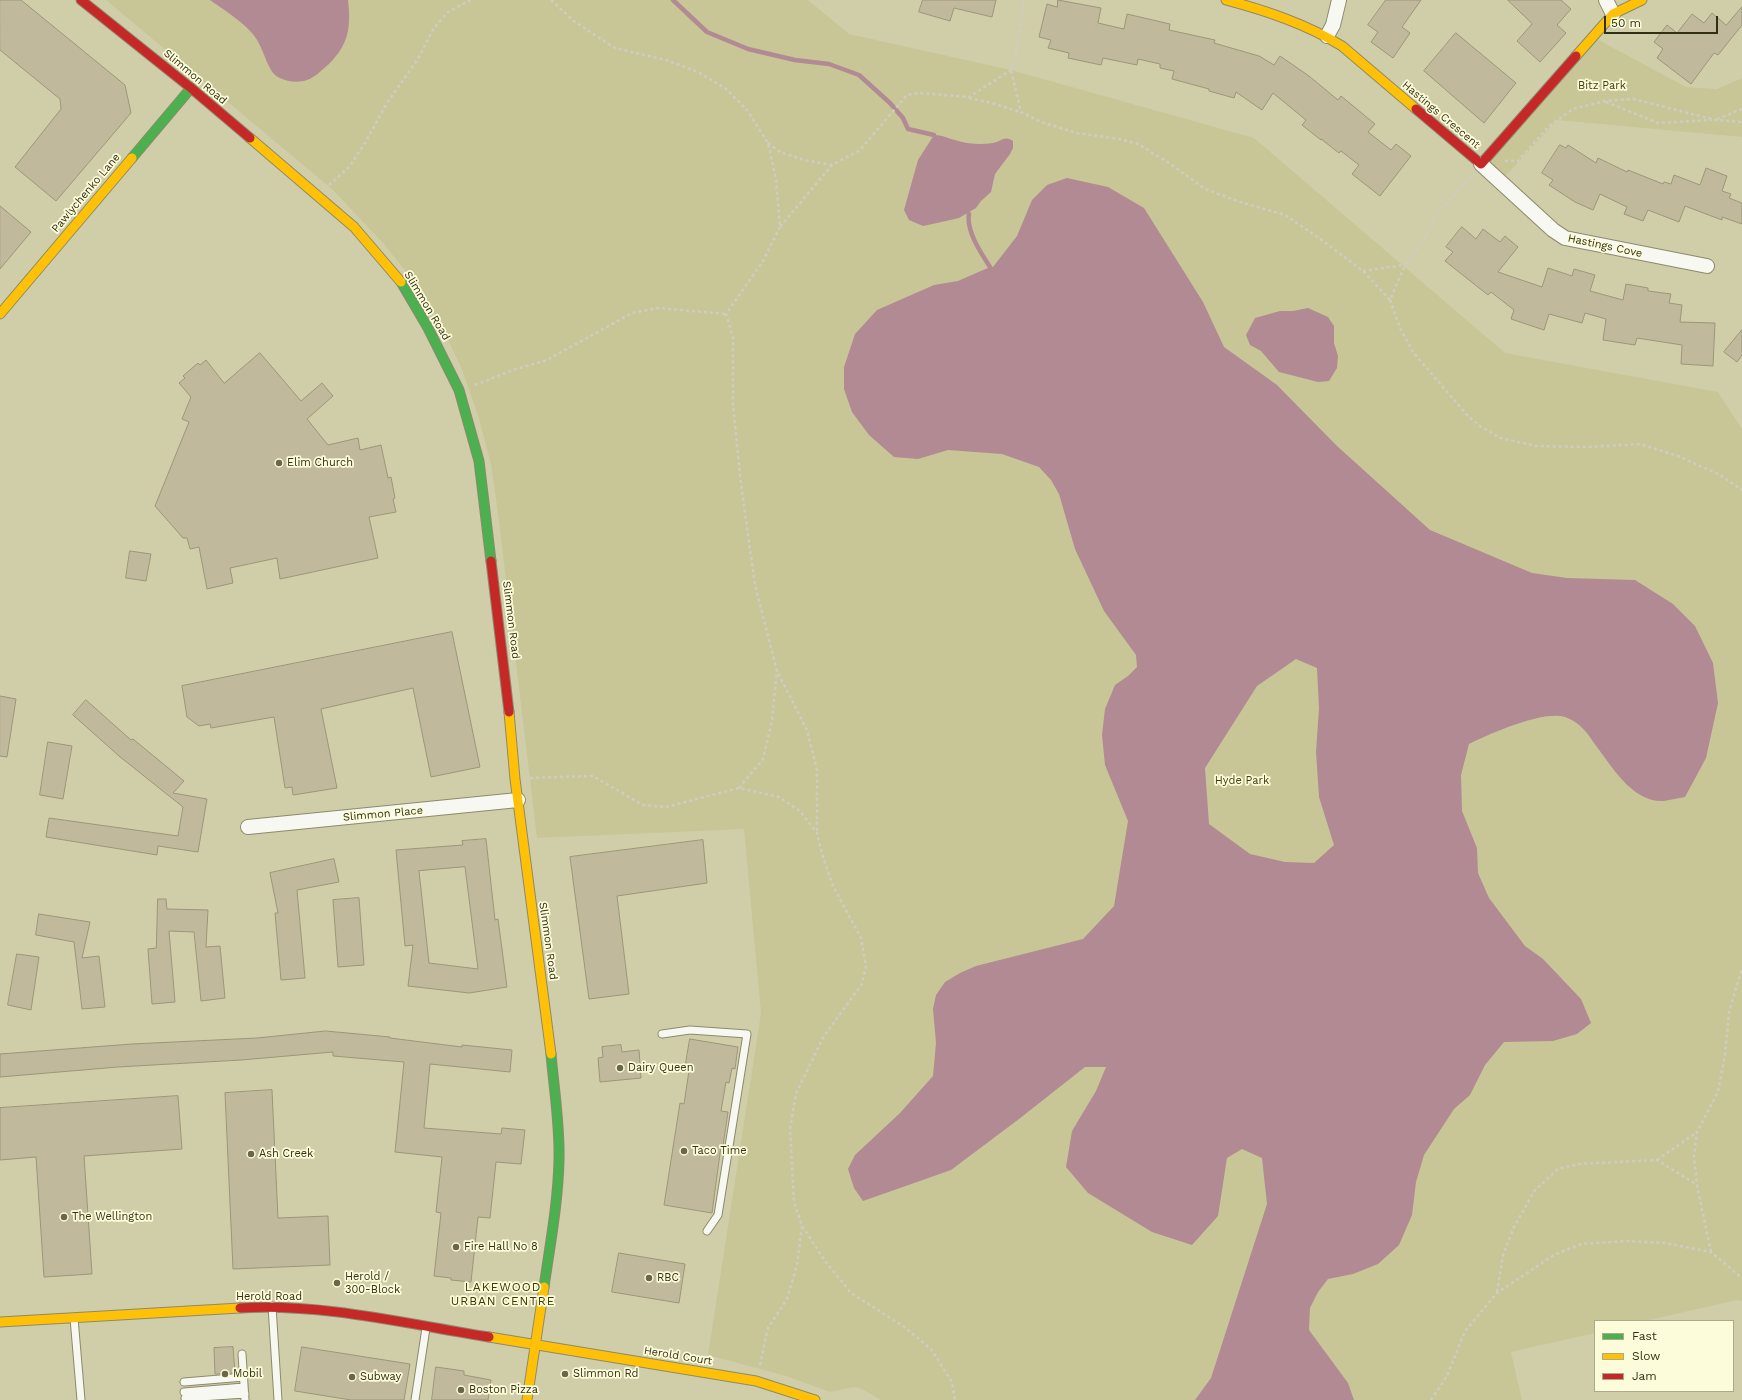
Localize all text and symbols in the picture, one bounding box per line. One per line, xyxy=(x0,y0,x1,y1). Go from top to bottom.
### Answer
scale bar xyxy=(1606,8,1720,34)
text: 50 m xyxy=(1611,16,1641,30)
street label: Slimmon Road xyxy=(161,47,229,107)
street label: Hastings Crescent xyxy=(1399,79,1483,151)
park label: Bitz Park xyxy=(1578,79,1626,93)
street label: Pawlychenko Lane xyxy=(49,151,123,235)
street label: Hastings Cove xyxy=(1566,232,1644,260)
street label: Slimmon Road xyxy=(401,269,453,343)
place label: Elim Church xyxy=(287,456,353,470)
marker: Elim Church xyxy=(274,458,284,468)
street label: Slimmon Road xyxy=(500,580,522,660)
park label: Hyde Park xyxy=(1215,774,1269,788)
street label: Slimmon Place xyxy=(342,804,424,824)
street label: Slimmon Road xyxy=(536,901,560,981)
place label: Dairy Queen xyxy=(628,1061,694,1075)
marker: Dairy Queen xyxy=(615,1063,625,1073)
place label: Taco Time xyxy=(692,1144,746,1158)
marker: Taco Time xyxy=(679,1146,689,1156)
place label: Ash Creek xyxy=(259,1147,313,1161)
marker: Ash Creek xyxy=(246,1149,256,1159)
place label: The Wellington xyxy=(72,1210,152,1224)
marker: The Wellington xyxy=(59,1212,69,1222)
place label: Fire Hall No 8 xyxy=(464,1240,538,1254)
marker: Fire Hall No 8 xyxy=(451,1242,461,1252)
place label: Herold / 300-Block xyxy=(345,1270,400,1296)
place label: RBC xyxy=(657,1271,679,1285)
marker: RBC xyxy=(644,1273,654,1283)
marker: Herold / 300-Block xyxy=(332,1278,342,1288)
district label: LAKEWOOD URBAN CENTRE xyxy=(451,1280,555,1308)
street label: Herold Road xyxy=(236,1290,302,1304)
legend xyxy=(1594,1320,1734,1392)
text: Fast xyxy=(1632,1329,1657,1343)
street label: Herold Court xyxy=(643,1344,713,1368)
text: Slow xyxy=(1632,1349,1660,1363)
place label: Mobil xyxy=(233,1367,262,1381)
place label: Slimmon Rd xyxy=(573,1367,638,1381)
marker: Mobil xyxy=(220,1369,230,1379)
marker: Slimmon Rd xyxy=(560,1369,570,1379)
text: Jam xyxy=(1632,1369,1657,1383)
place label: Subway xyxy=(360,1370,401,1384)
marker: Subway xyxy=(347,1372,357,1382)
place label: Boston Pizza xyxy=(469,1383,538,1397)
marker: Boston Pizza xyxy=(456,1385,466,1395)

